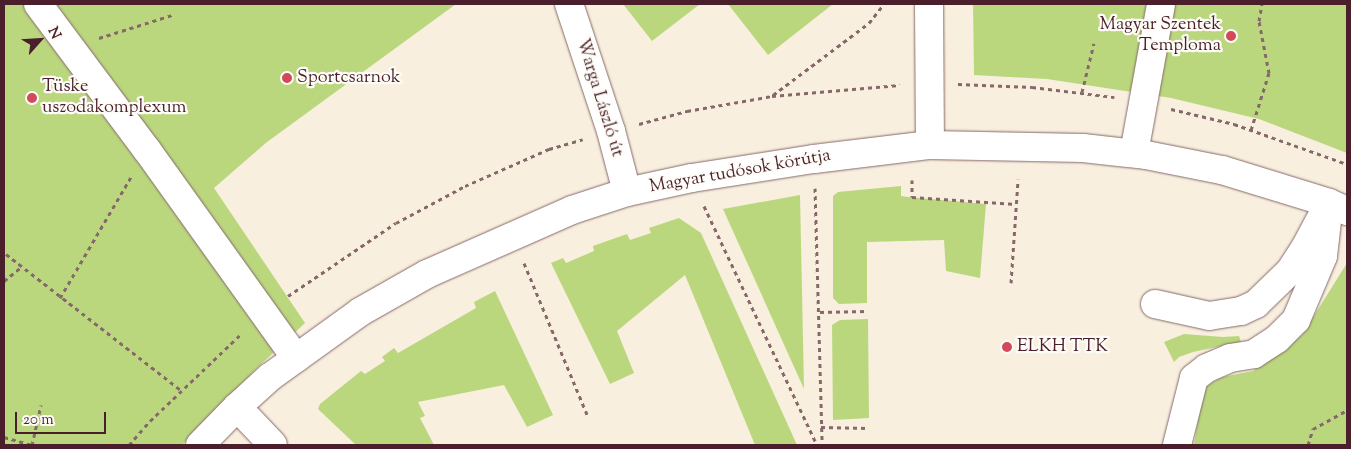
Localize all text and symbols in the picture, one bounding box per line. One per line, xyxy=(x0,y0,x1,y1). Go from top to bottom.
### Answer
north arrow xyxy=(15,15,65,65)
place label: Magyar Szentek Temploma xyxy=(1099,15,1221,58)
text: N xyxy=(42,24,65,43)
marker: Magyar Szentek Temploma xyxy=(1225,30,1237,42)
street label: Warga László út xyxy=(571,36,627,160)
place label: Sportcsarnok xyxy=(297,67,400,89)
marker: Sportcsarnok xyxy=(281,72,293,84)
place label: Tüske uszodakomplexum xyxy=(42,77,186,120)
marker: Tüske uszodakomplexum xyxy=(26,92,38,104)
street label: Magyar tudósok körútja xyxy=(648,145,832,199)
place label: ELKH TTK xyxy=(1017,336,1108,358)
marker: ELKH TTK xyxy=(1001,341,1013,353)
scale bar xyxy=(18,402,109,434)
text: 20 m xyxy=(23,410,54,431)

